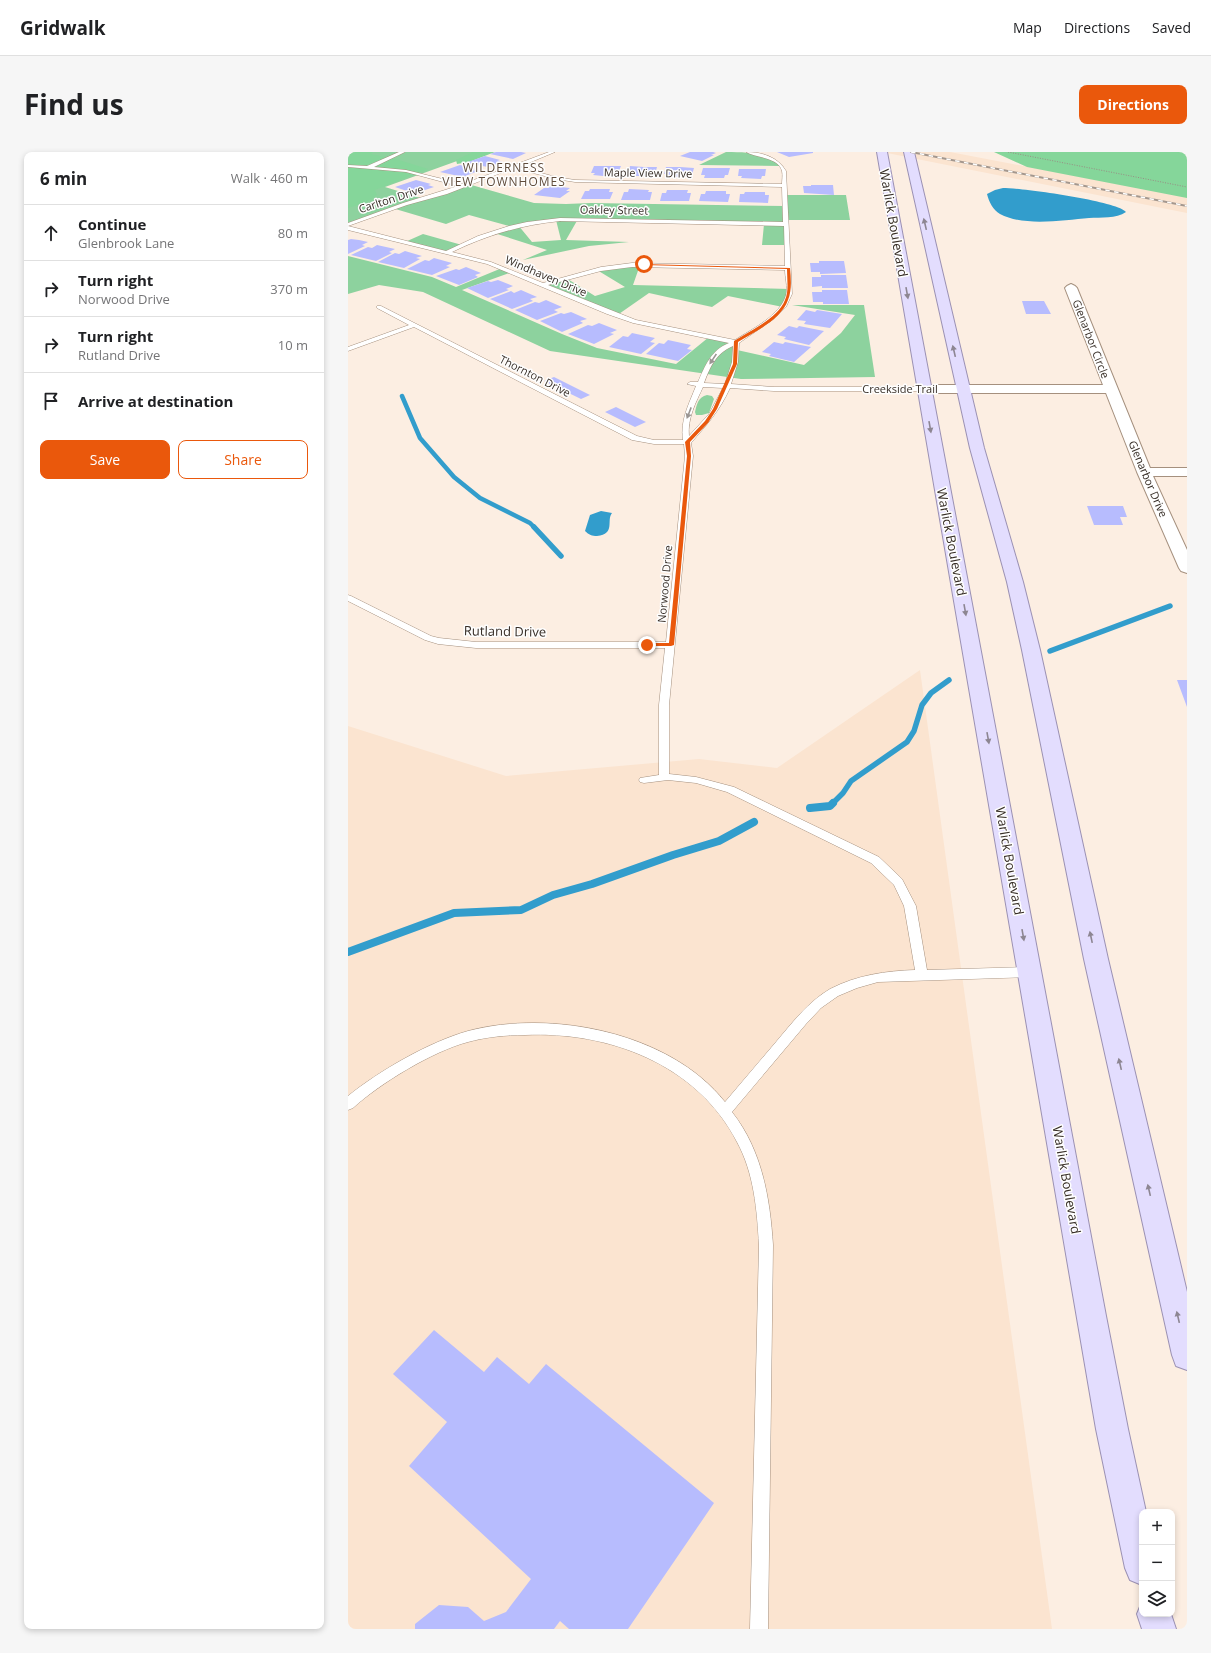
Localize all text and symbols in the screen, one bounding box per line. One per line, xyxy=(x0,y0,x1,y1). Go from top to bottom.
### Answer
text: Gridwalk xyxy=(20,15,106,41)
text: Map xyxy=(1013,18,1042,37)
text: Directions xyxy=(1064,18,1130,37)
text: Saved xyxy=(1152,18,1191,37)
text: Find us xyxy=(24,85,124,123)
button: Directions xyxy=(1079,85,1187,124)
district label: WILDERNESS VIEW TOWNHOMES xyxy=(442,159,566,190)
street label: Maple View Drive xyxy=(604,164,692,181)
text: 6 min xyxy=(40,167,87,190)
street label: Warlick Boulevard xyxy=(876,168,912,278)
text: Walk · 460 m xyxy=(231,169,308,187)
street label: Carlton Drive xyxy=(356,181,425,216)
street label: Oakley Street xyxy=(580,201,648,218)
text: Continue xyxy=(78,214,146,234)
one-way arrow xyxy=(922,218,928,230)
icon: ahead xyxy=(40,222,62,244)
text: 80 m xyxy=(278,224,308,242)
text: Glenbrook Lane xyxy=(78,234,174,252)
street label: Windhaven Drive xyxy=(503,252,589,300)
route start xyxy=(635,255,653,273)
text: Turn right xyxy=(78,270,153,290)
icon: right xyxy=(40,278,62,300)
text: 370 m xyxy=(270,280,308,298)
one-way arrow xyxy=(904,287,910,299)
text: Norwood Drive xyxy=(78,290,170,308)
street label: Glenarbor Circle xyxy=(1070,297,1113,380)
text: Turn right xyxy=(78,326,153,346)
icon: right xyxy=(40,334,62,356)
text: 10 m xyxy=(278,336,308,354)
one-way arrow xyxy=(951,344,957,357)
text: Rutland Drive xyxy=(78,346,160,364)
street label: Thornton Drive xyxy=(497,351,573,400)
one-way arrow xyxy=(709,353,717,364)
street label: Creekside Trail xyxy=(862,381,938,396)
icon: arrive xyxy=(40,390,62,412)
text: Arrive at destination xyxy=(78,391,233,411)
one-way arrow xyxy=(685,407,691,419)
one-way arrow xyxy=(928,421,934,433)
street label: Glenarbor Drive xyxy=(1126,438,1171,519)
button: Save xyxy=(40,440,170,479)
button: Share xyxy=(178,440,308,479)
street label: Warlick Boulevard xyxy=(933,487,971,597)
street label: Norwood Drive xyxy=(654,545,675,623)
one-way arrow xyxy=(962,604,968,616)
street label: Rutland Drive xyxy=(464,621,546,641)
route end xyxy=(638,636,656,654)
one-way arrow xyxy=(985,732,991,744)
street label: Warlick Boulevard xyxy=(992,806,1028,916)
one-way arrow xyxy=(1021,929,1027,941)
one-way arrow xyxy=(1087,931,1093,943)
one-way arrow xyxy=(1116,1057,1122,1070)
street label: Warlick Boulevard xyxy=(1049,1125,1085,1235)
one-way arrow xyxy=(1145,1184,1151,1196)
one-way arrow xyxy=(1175,1311,1181,1323)
map controls xyxy=(1139,1509,1175,1617)
button: + xyxy=(1139,1509,1175,1545)
button: − xyxy=(1139,1545,1175,1581)
button: layers xyxy=(1139,1581,1175,1617)

